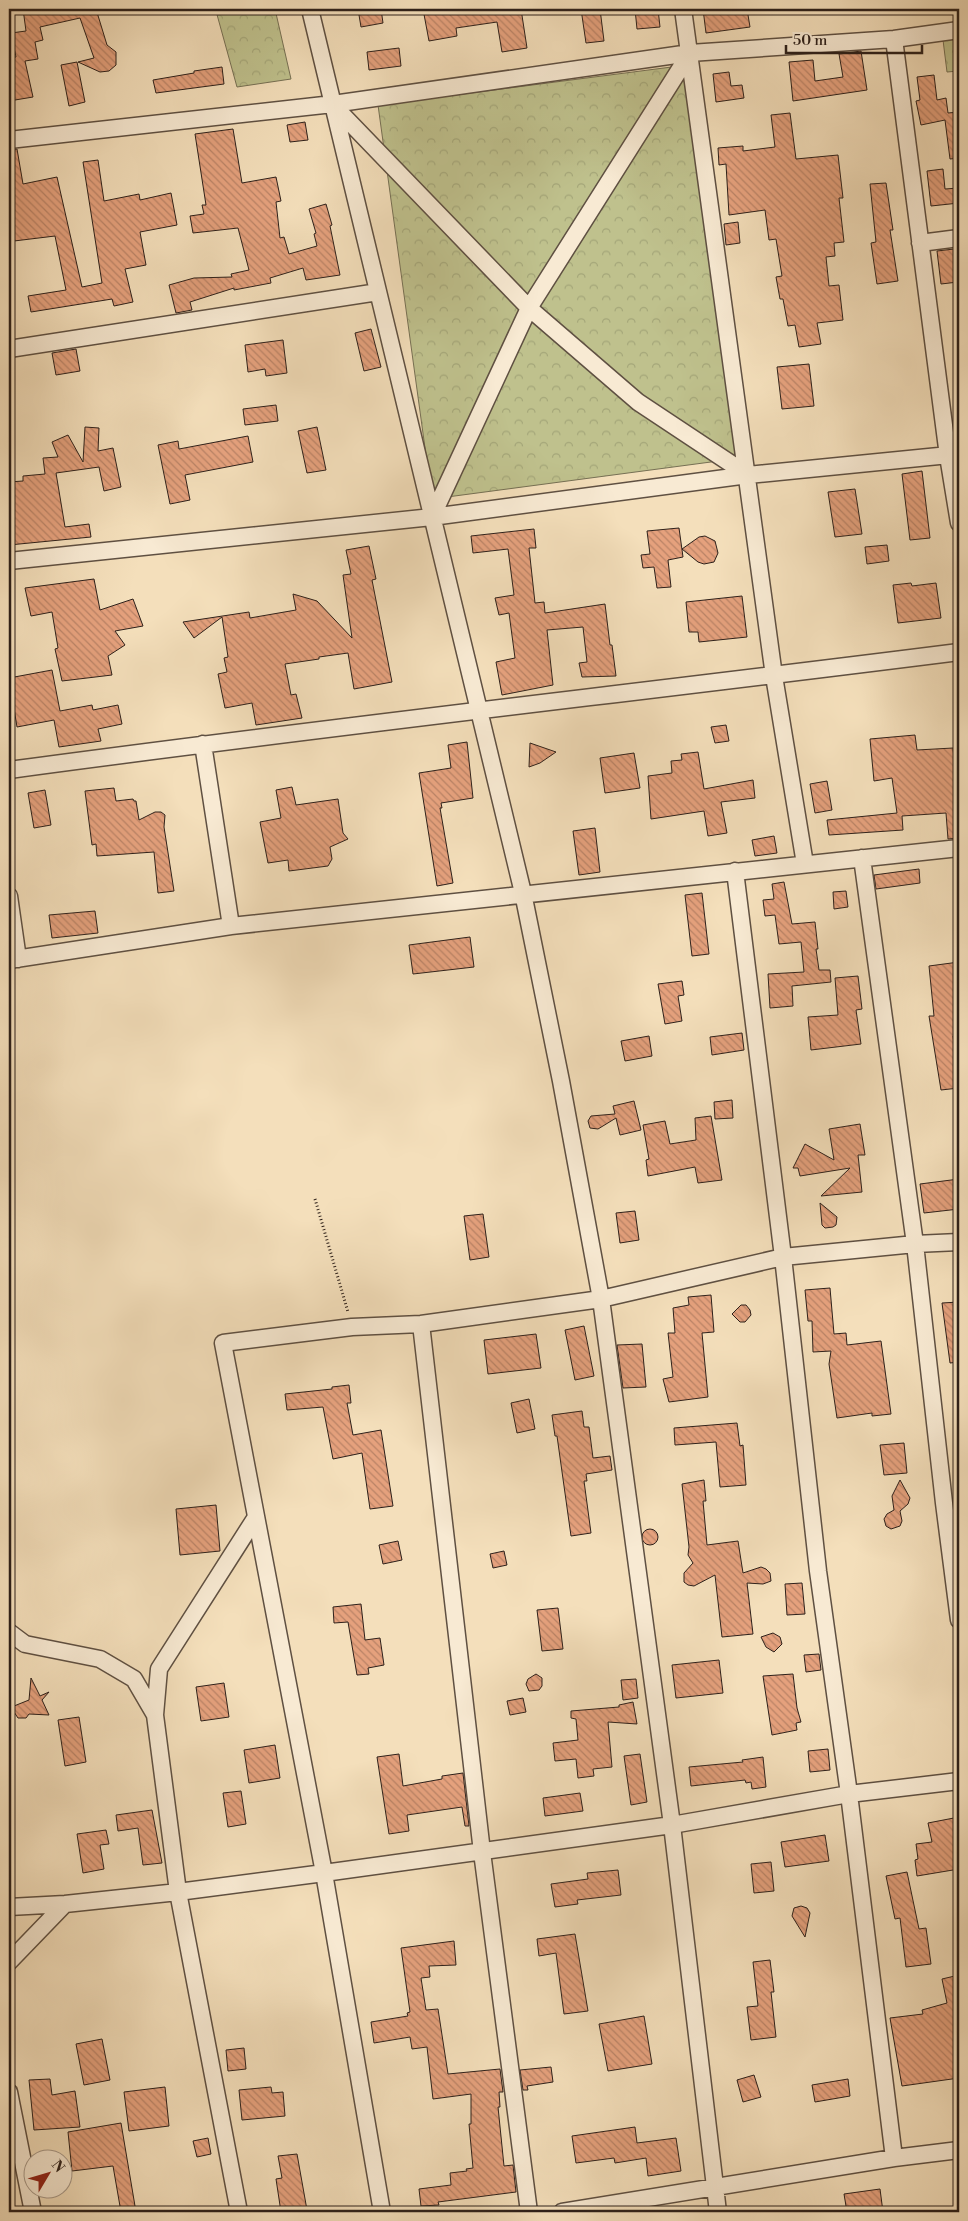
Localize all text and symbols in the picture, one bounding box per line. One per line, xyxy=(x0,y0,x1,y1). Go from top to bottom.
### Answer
scale bar xyxy=(786,22,922,54)
text: 50 m xyxy=(793,31,827,50)
north arrow xyxy=(22,2148,72,2198)
text: N xyxy=(47,2157,68,2177)

